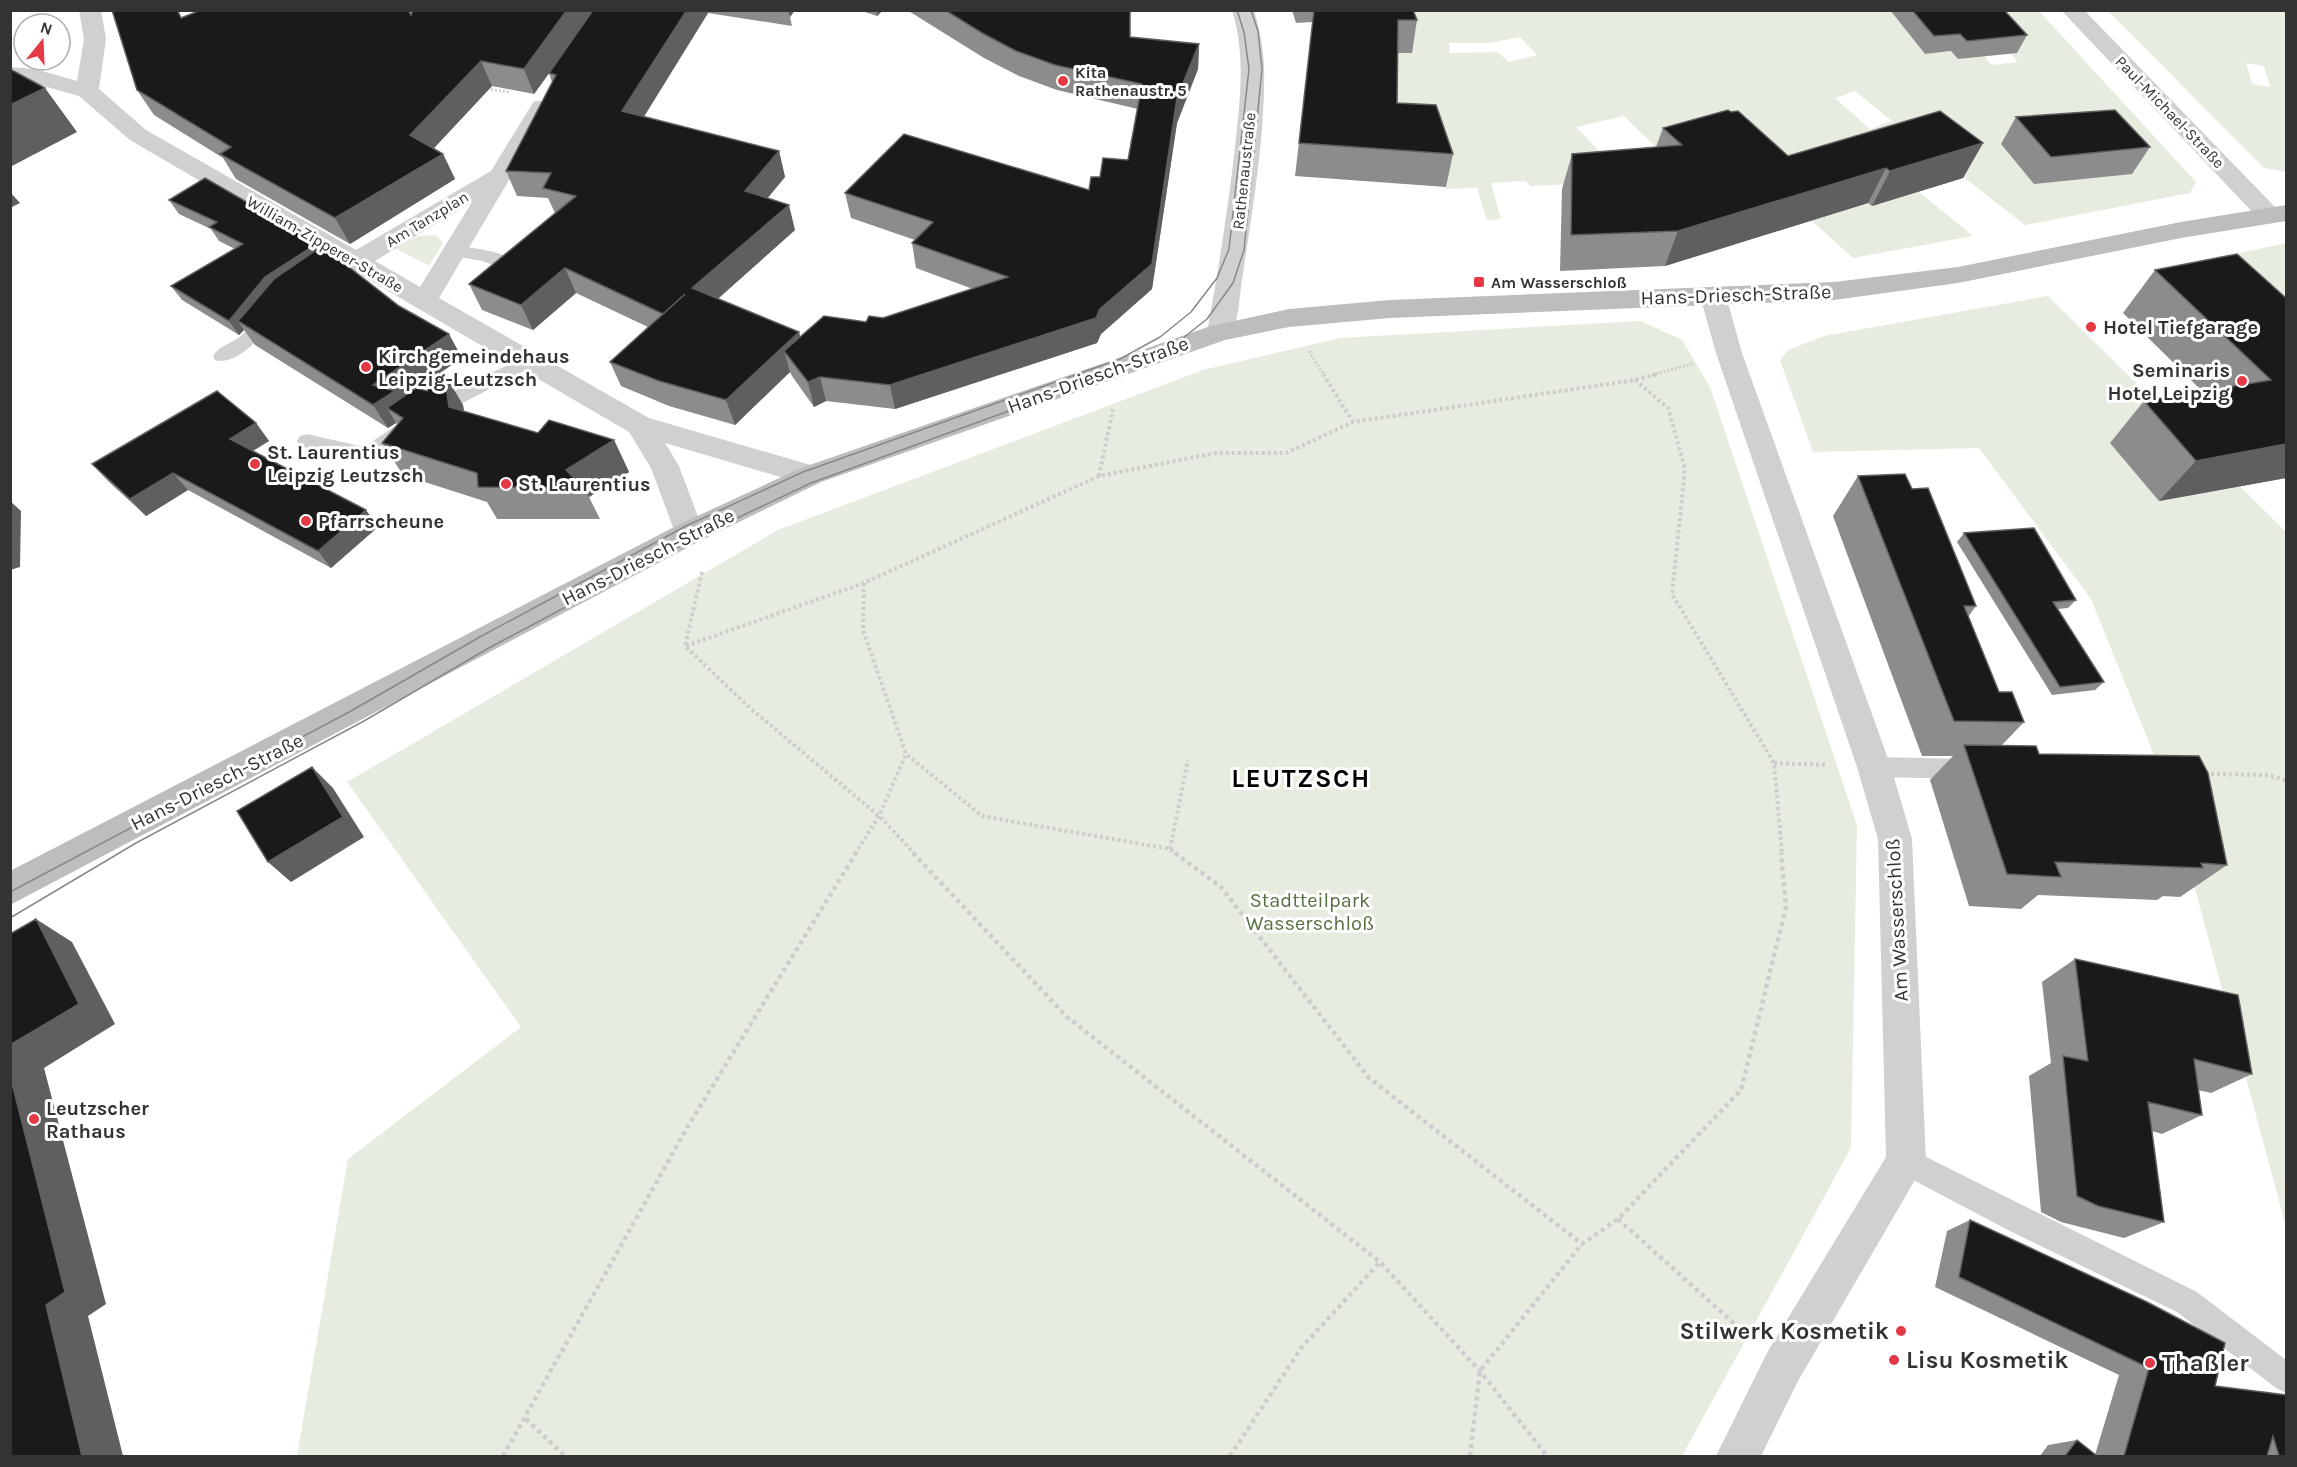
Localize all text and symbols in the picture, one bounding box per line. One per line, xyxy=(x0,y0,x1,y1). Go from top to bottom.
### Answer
north arrow xyxy=(12,12,72,72)
text: N xyxy=(38,17,55,39)
street label: Paul-Michael-Straße xyxy=(2111,52,2229,172)
place label: Kita Rathenaustr. 5 xyxy=(1075,63,1187,100)
marker: Kita Rathenaustr. 5 xyxy=(1056,74,1070,88)
street label: Rathenaustraße xyxy=(1228,111,1260,231)
street label: Am Tanzplan xyxy=(382,187,472,251)
street label: William-Zipperer-Straße xyxy=(244,192,406,296)
place label: Am Wasserschloß xyxy=(1491,273,1627,292)
marker: Am Wasserschloß xyxy=(1472,275,1486,289)
street label: Hans-Driesch-Straße xyxy=(1640,280,1832,310)
place label: Hotel Tiefgarage xyxy=(2103,316,2258,339)
marker: Hotel Tiefgarage xyxy=(2084,320,2098,334)
street label: Hans-Driesch-Straße xyxy=(1004,332,1192,418)
place label: Kirchgemeindehaus Leipzig-Leutzsch xyxy=(378,345,570,391)
place label: Seminaris Hotel Leipzig xyxy=(2108,359,2230,405)
marker: Kirchgemeindehaus Leipzig-Leutzsch xyxy=(359,360,373,374)
marker: Seminaris Hotel Leipzig xyxy=(2235,374,2249,388)
place label: St. Laurentius Leipzig Leutzsch xyxy=(267,441,424,487)
marker: St. Laurentius Leipzig Leutzsch xyxy=(248,457,262,471)
place label: St. Laurentius xyxy=(518,473,651,496)
marker: St. Laurentius xyxy=(499,477,513,491)
street label: Hans-Driesch-Straße xyxy=(558,503,738,611)
place label: Pfarrscheune xyxy=(318,510,444,533)
marker: Pfarrscheune xyxy=(299,514,313,528)
street label: Hans-Driesch-Straße xyxy=(127,728,307,836)
district label: LEUTZSCH xyxy=(1231,763,1371,794)
street label: Am Wasserschloß xyxy=(1881,838,1913,1002)
park label: Stadtteilpark Wasserschloß xyxy=(1246,889,1374,935)
place label: Leutzscher Rathaus xyxy=(46,1097,149,1143)
marker: Leutzscher Rathaus xyxy=(27,1112,41,1126)
place label: Stilwerk Kosmetik xyxy=(1679,1317,1889,1345)
marker: Stilwerk Kosmetik xyxy=(1894,1324,1908,1338)
place label: Lisu Kosmetik xyxy=(1906,1346,2068,1374)
place label: Thaßler xyxy=(2162,1349,2249,1377)
marker: Lisu Kosmetik xyxy=(1887,1353,1901,1367)
marker: Thaßler xyxy=(2143,1356,2157,1370)

